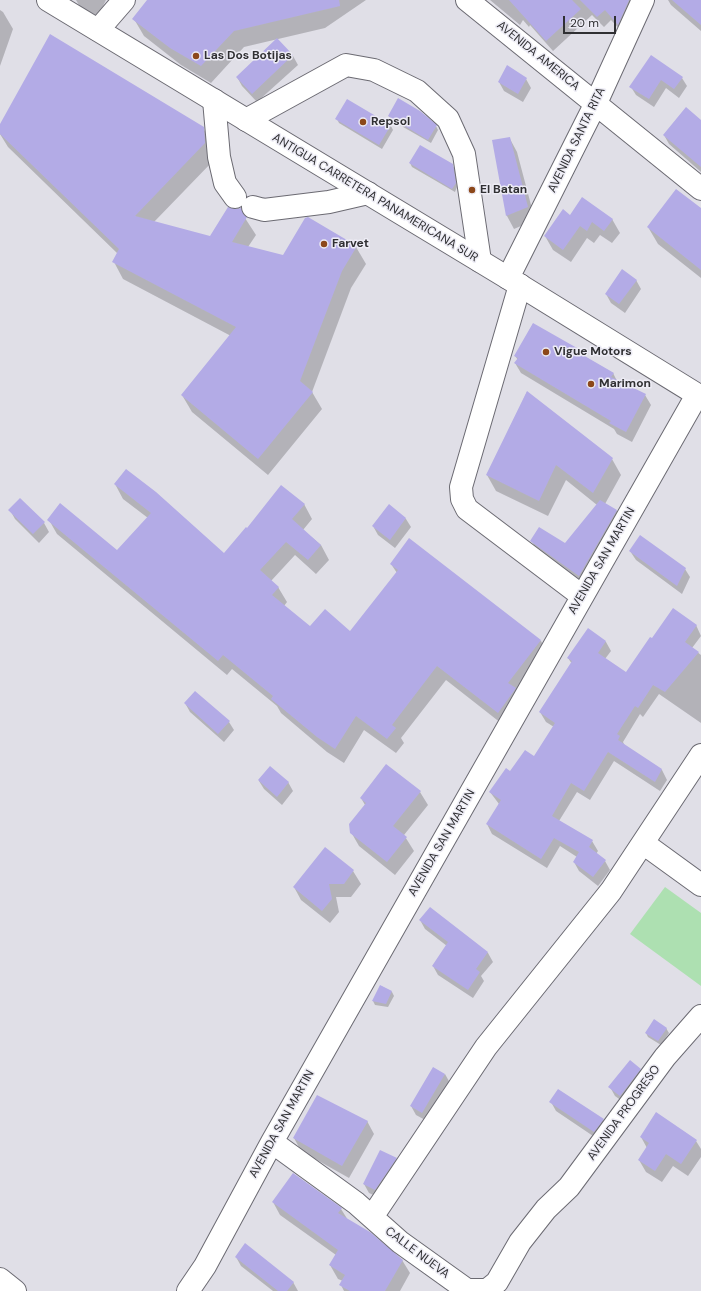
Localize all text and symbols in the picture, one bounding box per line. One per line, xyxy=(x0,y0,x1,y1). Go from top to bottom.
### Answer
scale bar xyxy=(565,8,618,34)
text: 20 m xyxy=(570,15,599,31)
street label: AVENIDA AMERICA xyxy=(494,18,582,94)
place label: Las Dos Botijas xyxy=(204,49,292,63)
marker: Las Dos Botijas xyxy=(191,51,201,61)
street label: AVENIDA SANTA RITA xyxy=(545,85,609,195)
place label: Repsol xyxy=(371,115,410,129)
marker: Repsol xyxy=(358,117,368,127)
street label: ANTIGUA CARRETERA PANAMERICANA SUR xyxy=(270,131,480,265)
place label: El Batan xyxy=(480,183,527,197)
marker: El Batan xyxy=(467,185,477,195)
place label: Farvet xyxy=(332,237,369,251)
marker: Farvet xyxy=(319,239,329,249)
place label: Vigue Motors xyxy=(554,345,632,359)
marker: Vigue Motors xyxy=(541,347,551,357)
place label: Marimon xyxy=(599,377,651,391)
marker: Marimon xyxy=(586,379,596,389)
street label: AVENIDA SAN MARTIN xyxy=(566,505,638,617)
street label: AVENIDA SAN MARTIN xyxy=(406,787,478,899)
street label: AVENIDA PROGRESO xyxy=(585,1063,663,1163)
street label: AVENIDA SAN MARTIN xyxy=(246,1068,318,1180)
street label: CALLE NUEVA xyxy=(382,1224,452,1282)

